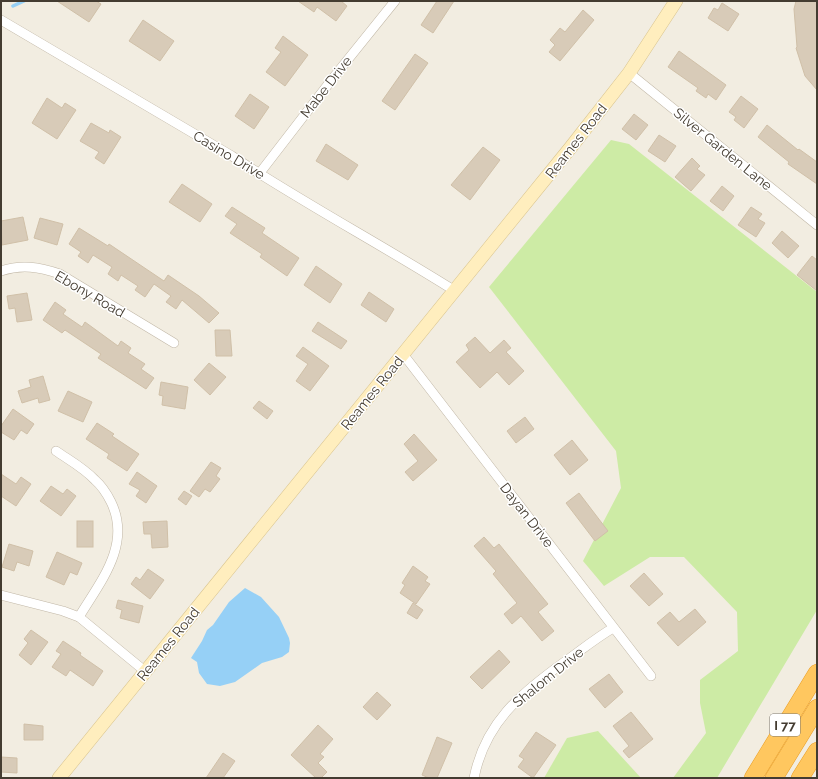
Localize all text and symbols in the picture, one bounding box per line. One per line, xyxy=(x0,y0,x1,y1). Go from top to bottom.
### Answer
street label: Mabe Drive xyxy=(297,53,355,121)
street label: Reames Road xyxy=(542,101,610,181)
street label: Silver Garden Lane xyxy=(671,104,775,194)
street label: Casino Drive xyxy=(190,127,268,183)
street label: Ebony Road xyxy=(52,268,128,320)
street label: Reames Road xyxy=(338,353,406,433)
street label: Dayan Drive xyxy=(497,480,557,550)
street label: Reames Road xyxy=(134,604,202,684)
street label: Shalom Drive xyxy=(509,644,587,710)
road number: I 77 xyxy=(770,714,800,736)

